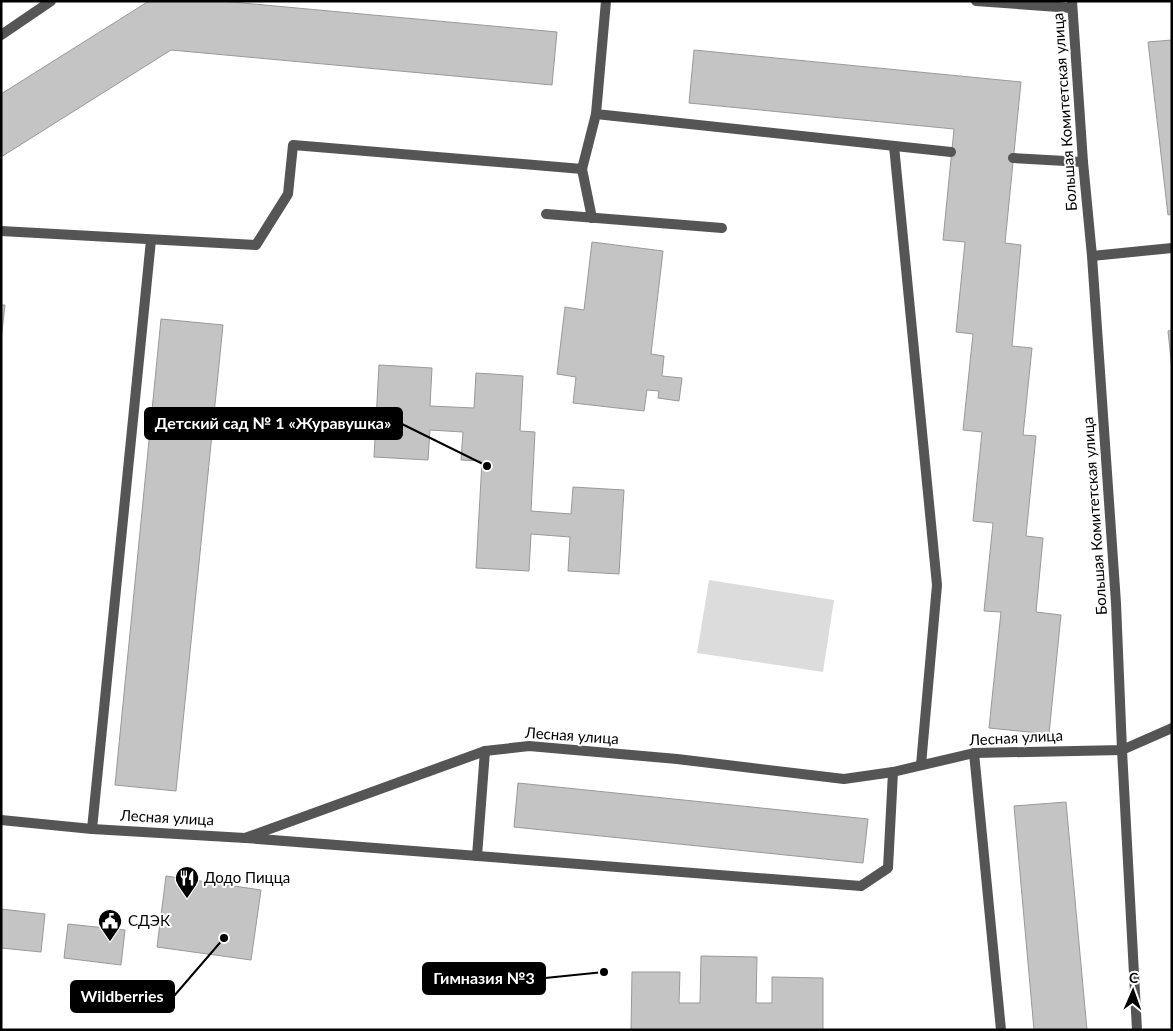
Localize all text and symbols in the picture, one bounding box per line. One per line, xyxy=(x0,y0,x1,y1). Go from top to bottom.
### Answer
street label: Большая Комитетская улица xyxy=(1048,12,1080,212)
callout: Детский сад № 1 «Журавушка» xyxy=(145,408,402,439)
text: Детский сад № 1 «Журавушка» xyxy=(155,413,391,432)
street label: Большая Комитетская улица xyxy=(1078,416,1110,616)
street label: Лесная улица xyxy=(524,723,620,747)
street label: Лесная улица xyxy=(968,726,1063,748)
street label: Лесная улица xyxy=(119,806,214,828)
restaurant icon: Додо Пицца xyxy=(174,865,200,899)
place label: Додо Пицца xyxy=(204,868,290,886)
public building icon: СДЭК xyxy=(97,908,123,942)
place label: СДЭК xyxy=(128,911,170,929)
callout: Гимназия №3 xyxy=(423,963,545,994)
north arrow xyxy=(1108,966,1158,1016)
text: Гимназия №3 xyxy=(433,968,535,987)
text: С xyxy=(1129,969,1139,986)
callout: Wildberries xyxy=(71,981,174,1012)
text: Wildberries xyxy=(80,986,164,1005)

